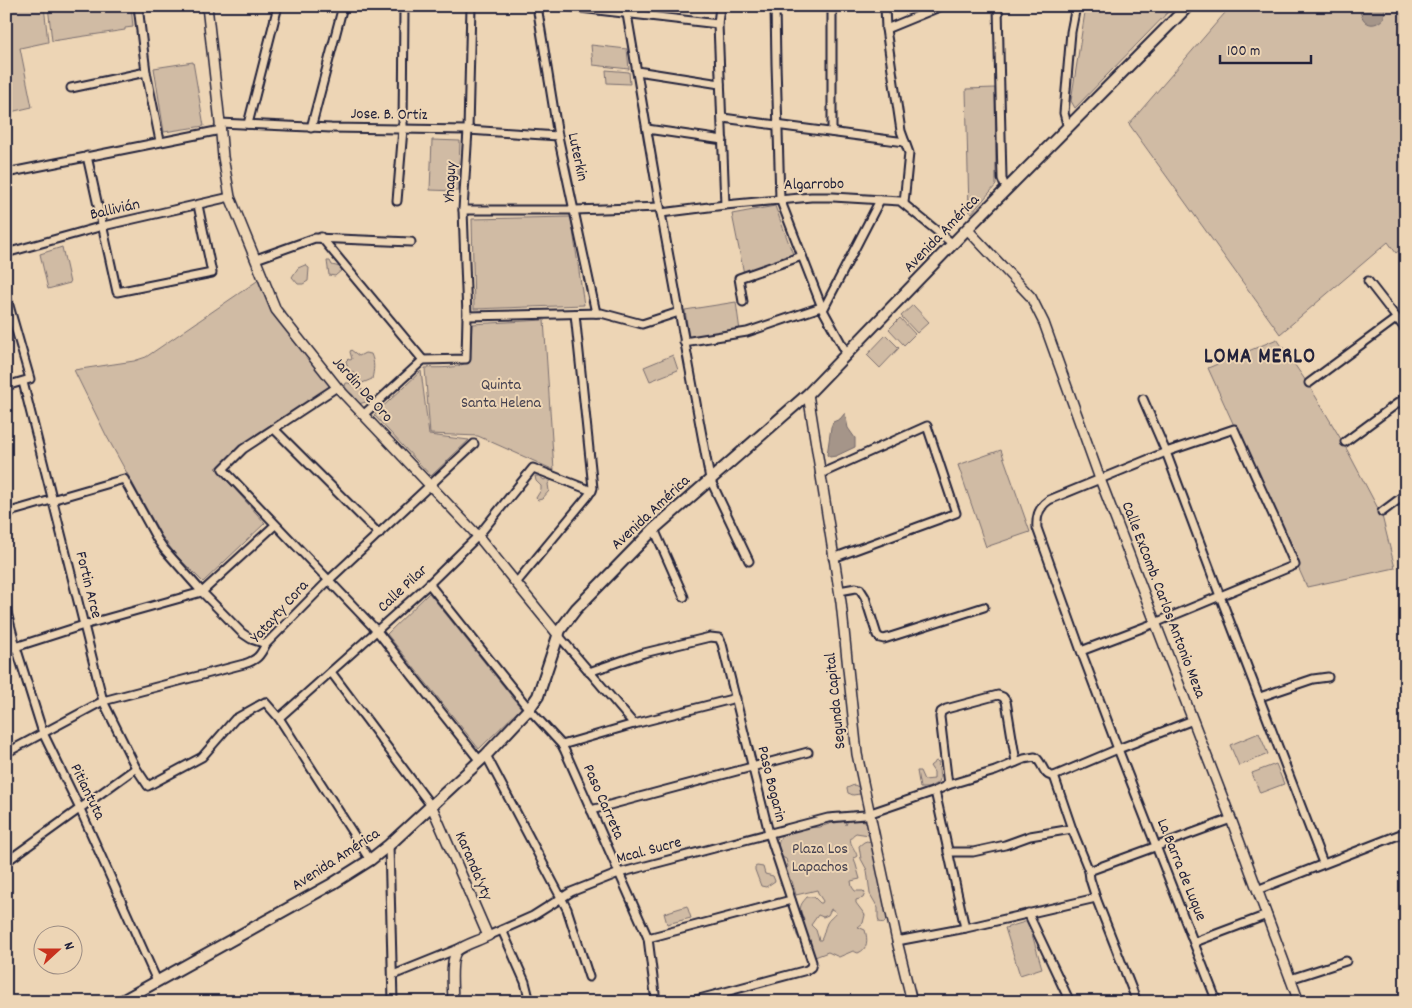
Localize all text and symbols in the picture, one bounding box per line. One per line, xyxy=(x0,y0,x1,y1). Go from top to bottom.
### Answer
scale bar xyxy=(1220,32,1311,64)
text: 100 m xyxy=(1227,41,1260,63)
street label: Jose. B. Ortiz xyxy=(350,103,428,127)
street label: Luterkin xyxy=(561,131,593,183)
street label: Yhaguy xyxy=(438,160,464,203)
street label: Algarrobo xyxy=(784,173,844,197)
street label: Avenida América xyxy=(899,189,986,278)
street label: Ballivián xyxy=(88,193,142,227)
district label: LOMA MERLO xyxy=(1204,343,1316,373)
street label: Jardin De Oro xyxy=(326,352,398,428)
park label: Quinta Santa Helena xyxy=(461,374,541,415)
street label: Avenida América xyxy=(606,470,696,556)
street label: Calle ExComb. Carlos Antonio Meza xyxy=(1115,498,1211,702)
street label: Fortin Arce xyxy=(69,549,107,621)
street label: Calle Pilar xyxy=(373,560,433,618)
street label: Yatayty Cora xyxy=(245,575,315,649)
street label: Segunda Capital xyxy=(819,651,853,750)
street label: Paso Bogarin xyxy=(750,743,792,825)
street label: Pitiantuta xyxy=(63,760,111,825)
street label: Paso Carreta xyxy=(576,761,630,844)
street label: La Barra de Luque xyxy=(1150,815,1212,925)
street label: Avenida América xyxy=(287,823,385,897)
street label: Karanda'yty xyxy=(448,828,498,904)
street label: Mcal. Sucre xyxy=(614,831,684,871)
park label: Plaza Los Lapachos xyxy=(792,838,849,879)
north arrow xyxy=(32,926,82,976)
text: N xyxy=(58,939,79,953)

